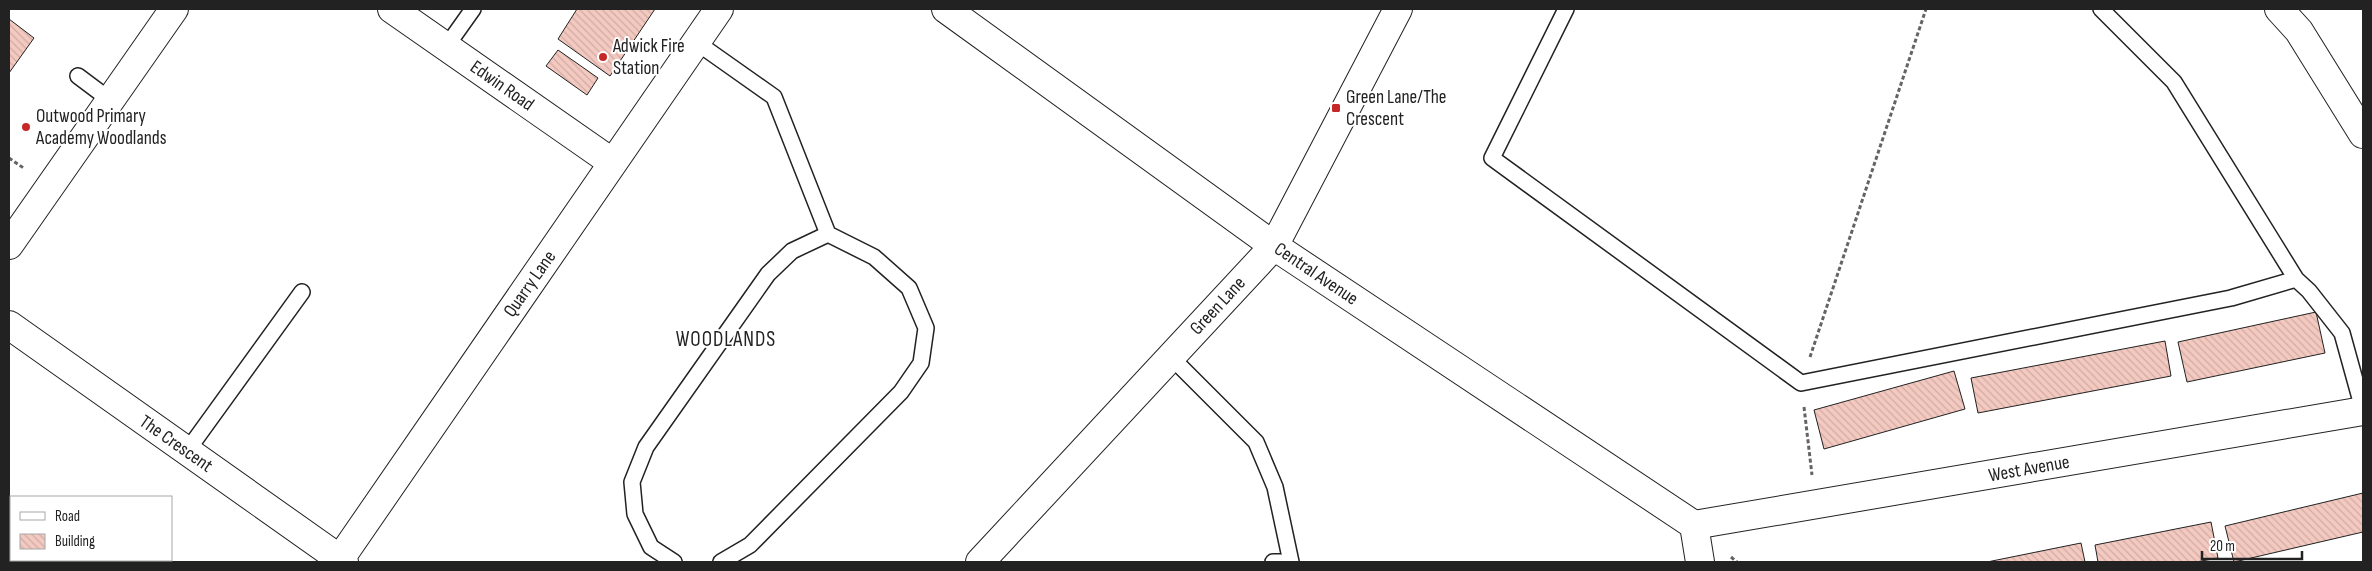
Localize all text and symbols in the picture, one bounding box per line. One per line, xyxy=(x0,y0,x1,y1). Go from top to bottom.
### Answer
place label: Adwick Fire Station xyxy=(612,35,685,80)
marker: Adwick Fire Station xyxy=(597,51,609,63)
street label: Edwin Road xyxy=(466,56,538,116)
place label: Green Lane/The Crescent xyxy=(1346,86,1447,131)
marker: Green Lane/The Crescent xyxy=(1330,102,1342,114)
place label: Outwood Primary Academy Woodlands xyxy=(35,105,167,150)
marker: Outwood Primary Academy Woodlands xyxy=(20,121,32,133)
street label: Central Avenue xyxy=(1270,238,1362,310)
street label: Quarry Lane xyxy=(499,246,561,322)
street label: Green Lane xyxy=(1185,272,1251,340)
district label: WOODLANDS xyxy=(676,327,776,352)
street label: The Crescent xyxy=(135,410,217,478)
street label: West Avenue xyxy=(1987,451,2071,487)
legend xyxy=(10,496,172,561)
text: Road xyxy=(55,507,80,526)
scale bar xyxy=(2202,528,2302,560)
text: Building xyxy=(55,532,95,551)
text: 20 m xyxy=(2210,537,2235,556)

